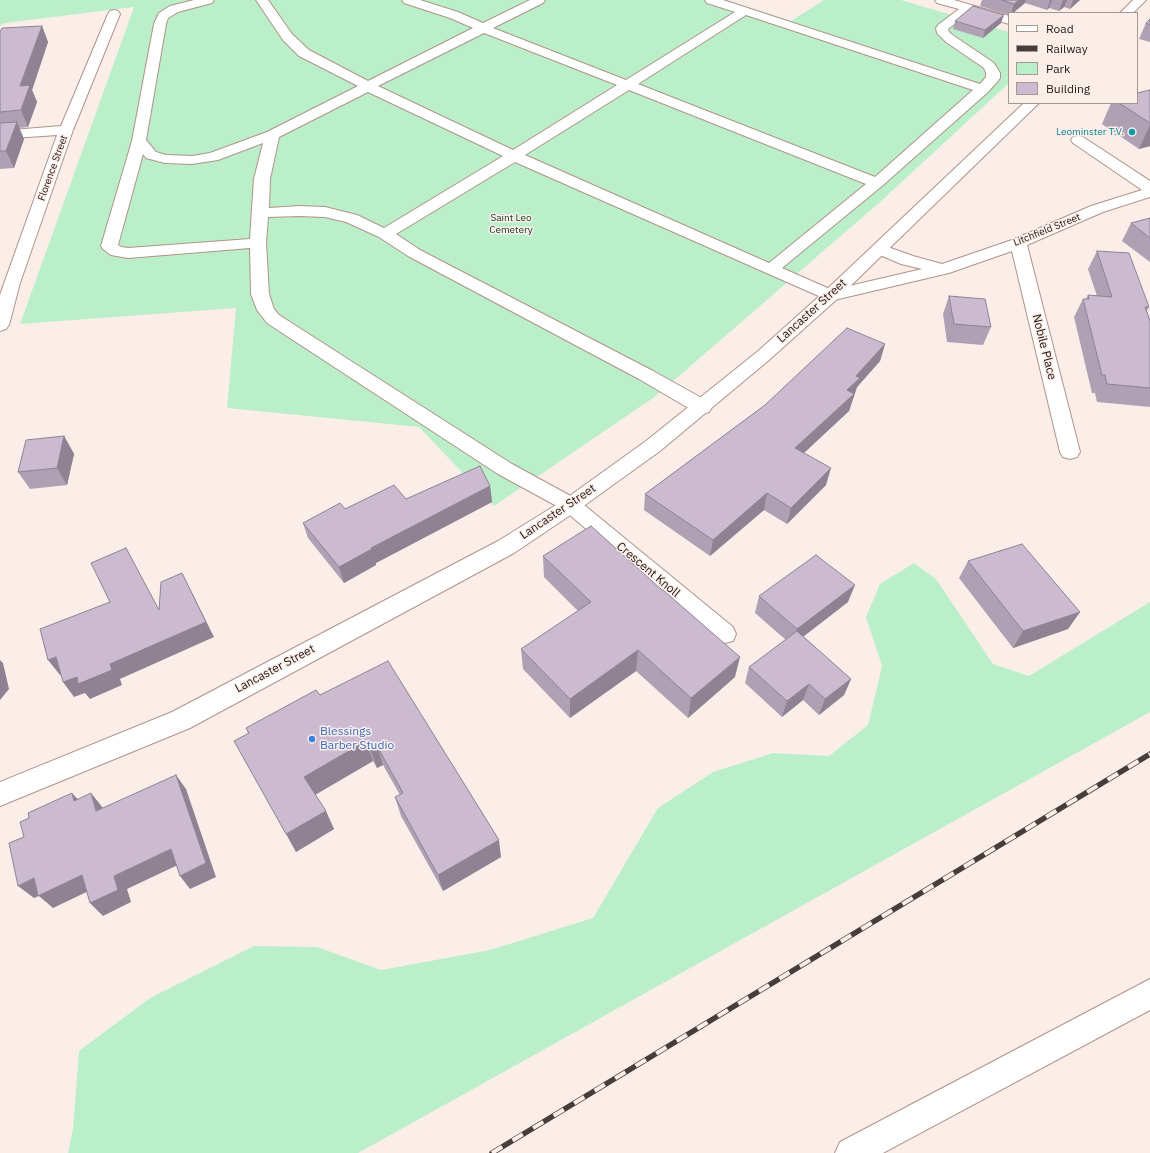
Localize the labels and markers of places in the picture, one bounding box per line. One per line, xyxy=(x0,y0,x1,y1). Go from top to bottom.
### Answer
place label: Leominster T.V. xyxy=(1056,126,1124,138)
marker: Leominster T.V. xyxy=(1127,127,1137,137)
place label: Blessings Barber Studio xyxy=(320,725,394,753)
marker: Blessings Barber Studio xyxy=(307,734,317,744)

